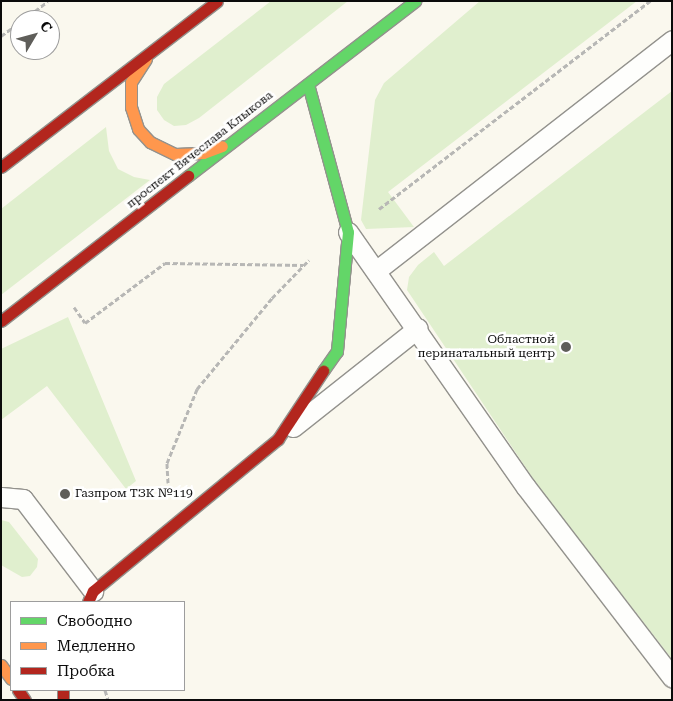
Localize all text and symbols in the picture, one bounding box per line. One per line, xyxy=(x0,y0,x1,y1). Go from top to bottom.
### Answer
north arrow xyxy=(10,10,60,60)
text: С xyxy=(37,18,56,35)
street label: проспект Вячеслава Клыкова xyxy=(124,88,276,212)
place label: Областной перинатальный центр xyxy=(418,333,555,361)
marker: Областной перинатальный центр xyxy=(559,340,573,354)
place label: Газпром ТЗК №119 xyxy=(75,487,193,501)
marker: Газпром ТЗК №119 xyxy=(59,488,71,500)
legend xyxy=(10,601,185,691)
text: Свободно xyxy=(57,612,132,630)
text: Медленно xyxy=(57,637,136,655)
text: Пробка xyxy=(57,662,115,680)

